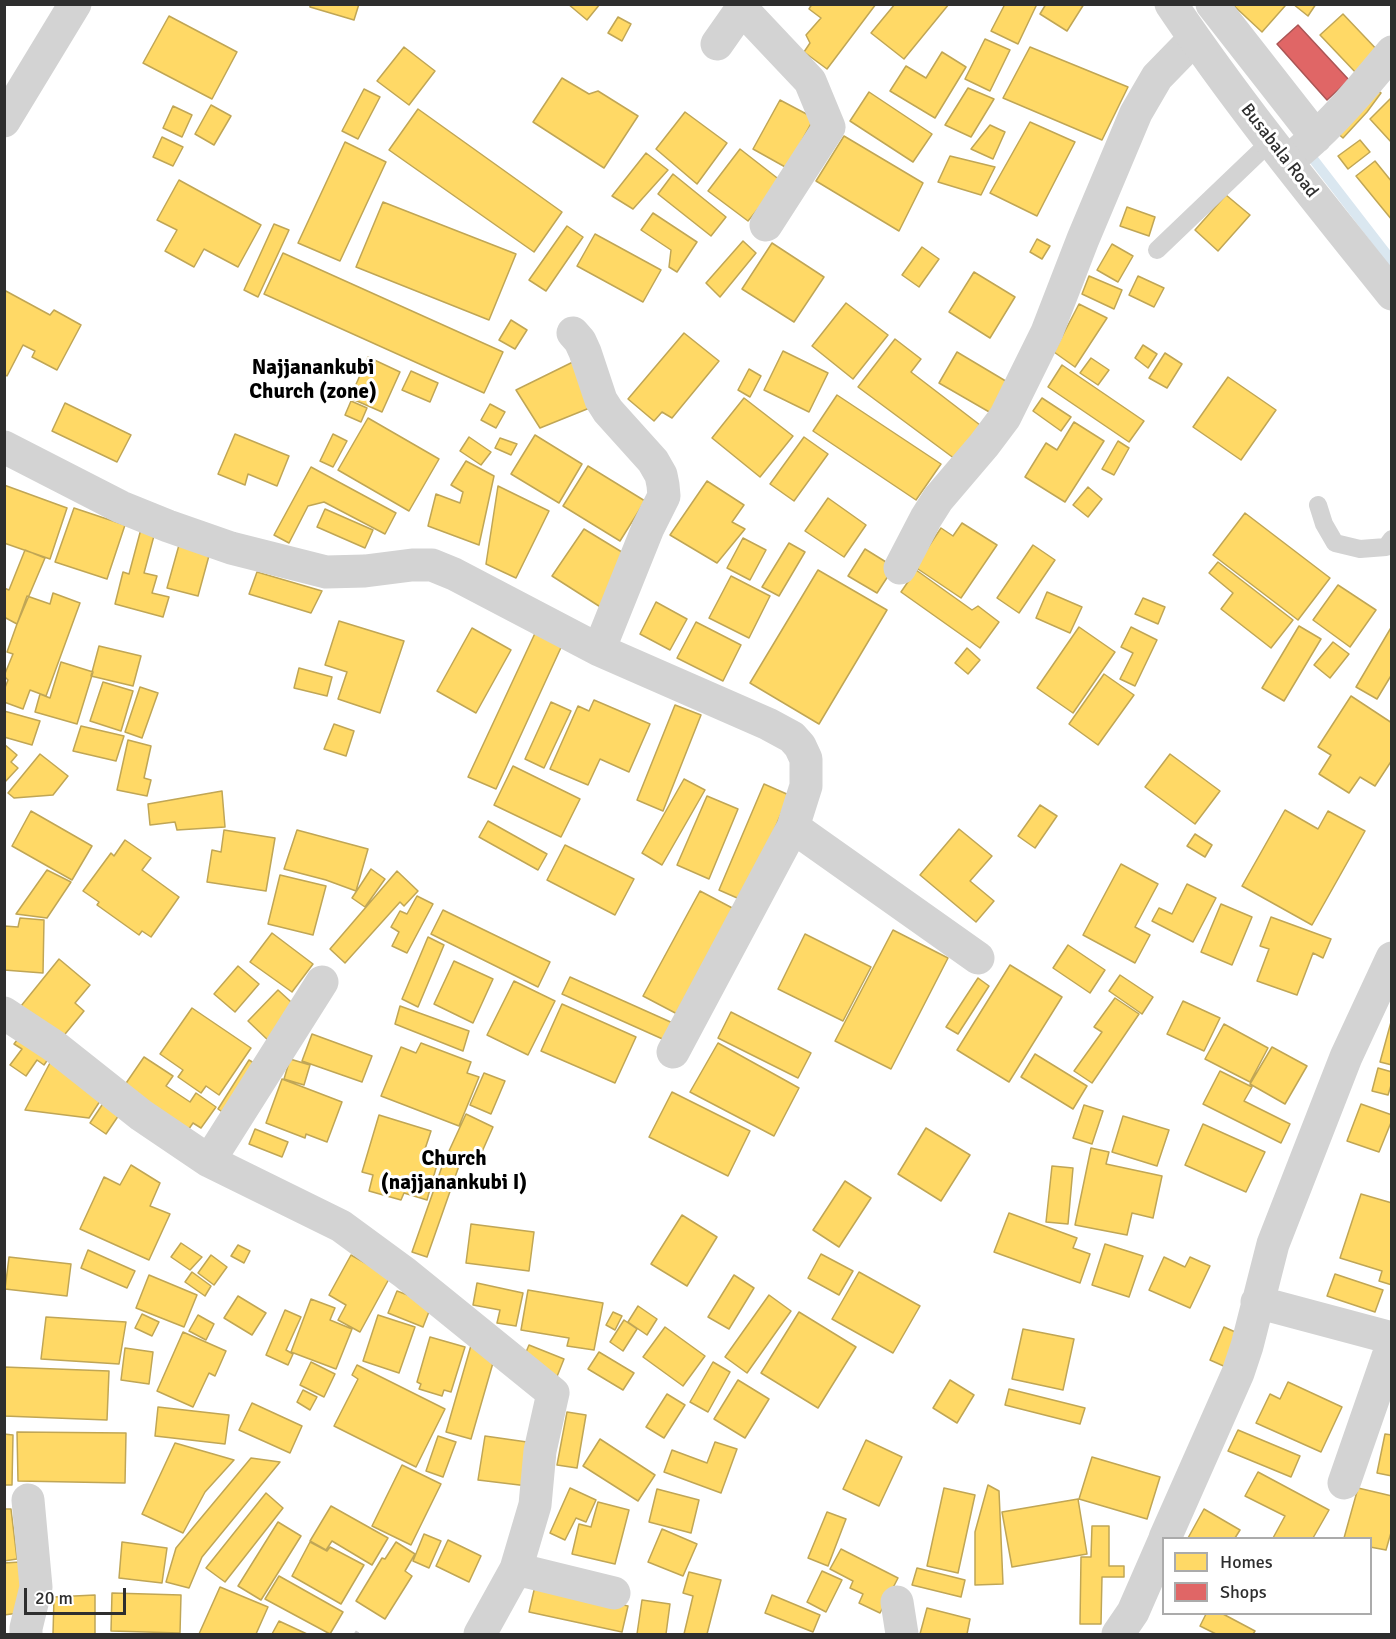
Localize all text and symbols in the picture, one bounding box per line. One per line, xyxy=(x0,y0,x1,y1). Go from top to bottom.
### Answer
street label: Busabala Road xyxy=(1236,100,1322,202)
district label: Najjanankubi Church (zone) xyxy=(249,355,377,405)
district label: Church (najjanankubi I) xyxy=(381,1146,527,1196)
legend xyxy=(1162,1537,1372,1615)
text: Homes xyxy=(1220,1551,1273,1573)
scale bar xyxy=(27,1576,129,1614)
text: Shops xyxy=(1220,1581,1267,1603)
text: 20 m xyxy=(35,1587,73,1609)

